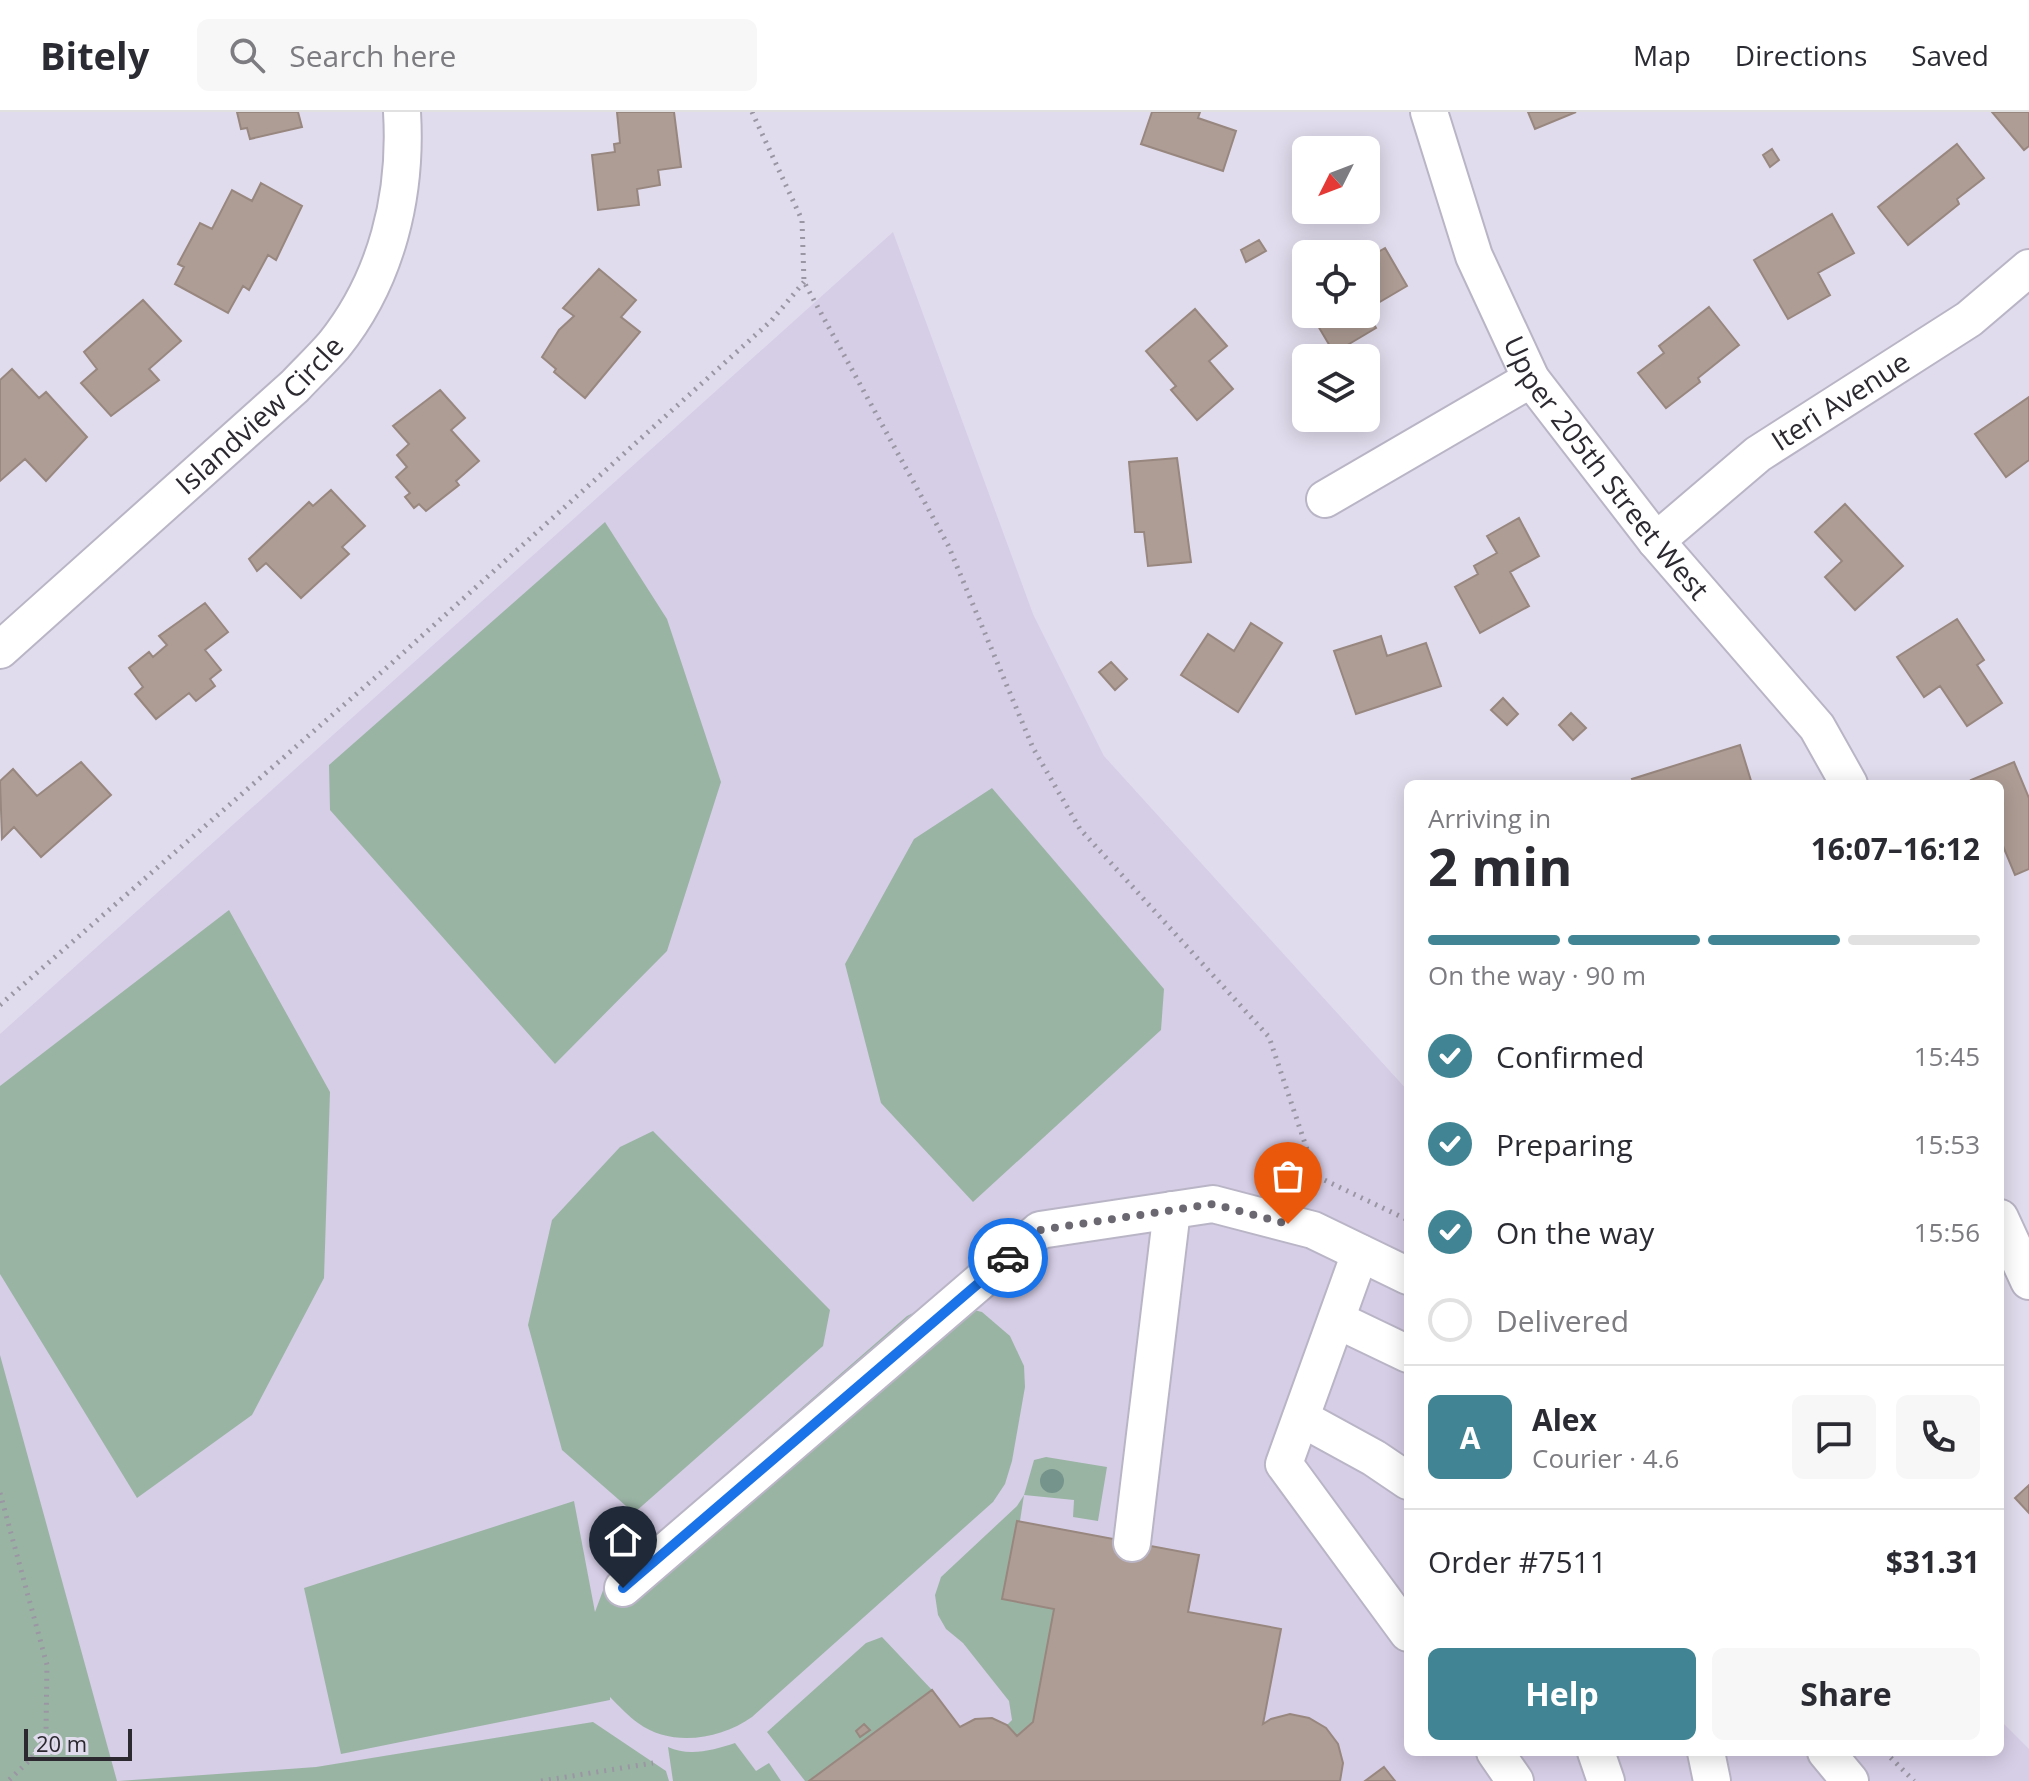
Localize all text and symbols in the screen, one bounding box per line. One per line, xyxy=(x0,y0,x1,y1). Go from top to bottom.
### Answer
search box xyxy=(197,19,757,91)
text: Bitely xyxy=(40,29,149,81)
icon: search xyxy=(225,33,269,77)
text: Search here xyxy=(289,35,456,76)
text: Map xyxy=(1633,36,1691,74)
text: Directions xyxy=(1735,36,1867,74)
text: Saved xyxy=(1911,36,1989,74)
north arrow xyxy=(1292,136,1380,224)
map controls xyxy=(1292,136,1380,432)
button: locate xyxy=(1292,240,1380,328)
street label: Islandview Circle xyxy=(167,328,351,502)
street label: Upper 205th Street West xyxy=(1496,329,1718,607)
street label: Iteri Avenue xyxy=(1764,342,1916,459)
button: layers xyxy=(1292,344,1380,432)
text: Arriving in xyxy=(1428,800,1551,836)
text: 16:07–16:12 xyxy=(1811,828,1980,869)
text: 2 min xyxy=(1428,830,1572,901)
text: On the way · 90 m xyxy=(1428,957,1646,993)
icon: check xyxy=(1428,1034,1472,1078)
text: Confirmed xyxy=(1496,1036,1644,1077)
text: 15:45 xyxy=(1914,1038,1980,1074)
icon: check xyxy=(1428,1122,1472,1166)
text: Preparing xyxy=(1496,1124,1633,1165)
text: 15:53 xyxy=(1914,1126,1980,1162)
pin xyxy=(1254,1142,1322,1224)
icon: bag xyxy=(1266,1154,1310,1198)
icon: check xyxy=(1428,1210,1472,1254)
text: On the way xyxy=(1496,1212,1654,1253)
text: 15:56 xyxy=(1914,1214,1980,1250)
courier xyxy=(968,1218,1048,1298)
icon: car xyxy=(986,1236,1030,1280)
text: Delivered xyxy=(1496,1300,1629,1341)
button: chat xyxy=(1792,1395,1876,1479)
button: phone xyxy=(1896,1395,1980,1479)
text: Alex xyxy=(1532,1399,1597,1440)
text: A xyxy=(1460,1417,1480,1458)
text: Courier · 4.6 xyxy=(1532,1440,1679,1476)
pin xyxy=(589,1506,657,1588)
icon: home xyxy=(601,1518,645,1562)
text: Order #7511 xyxy=(1428,1541,1607,1582)
text: $31.31 xyxy=(1886,1541,1980,1582)
button: Help xyxy=(1428,1648,1696,1740)
button: Share xyxy=(1712,1648,1980,1740)
scale bar xyxy=(24,1725,132,1761)
text: 20 m xyxy=(36,1728,87,1758)

